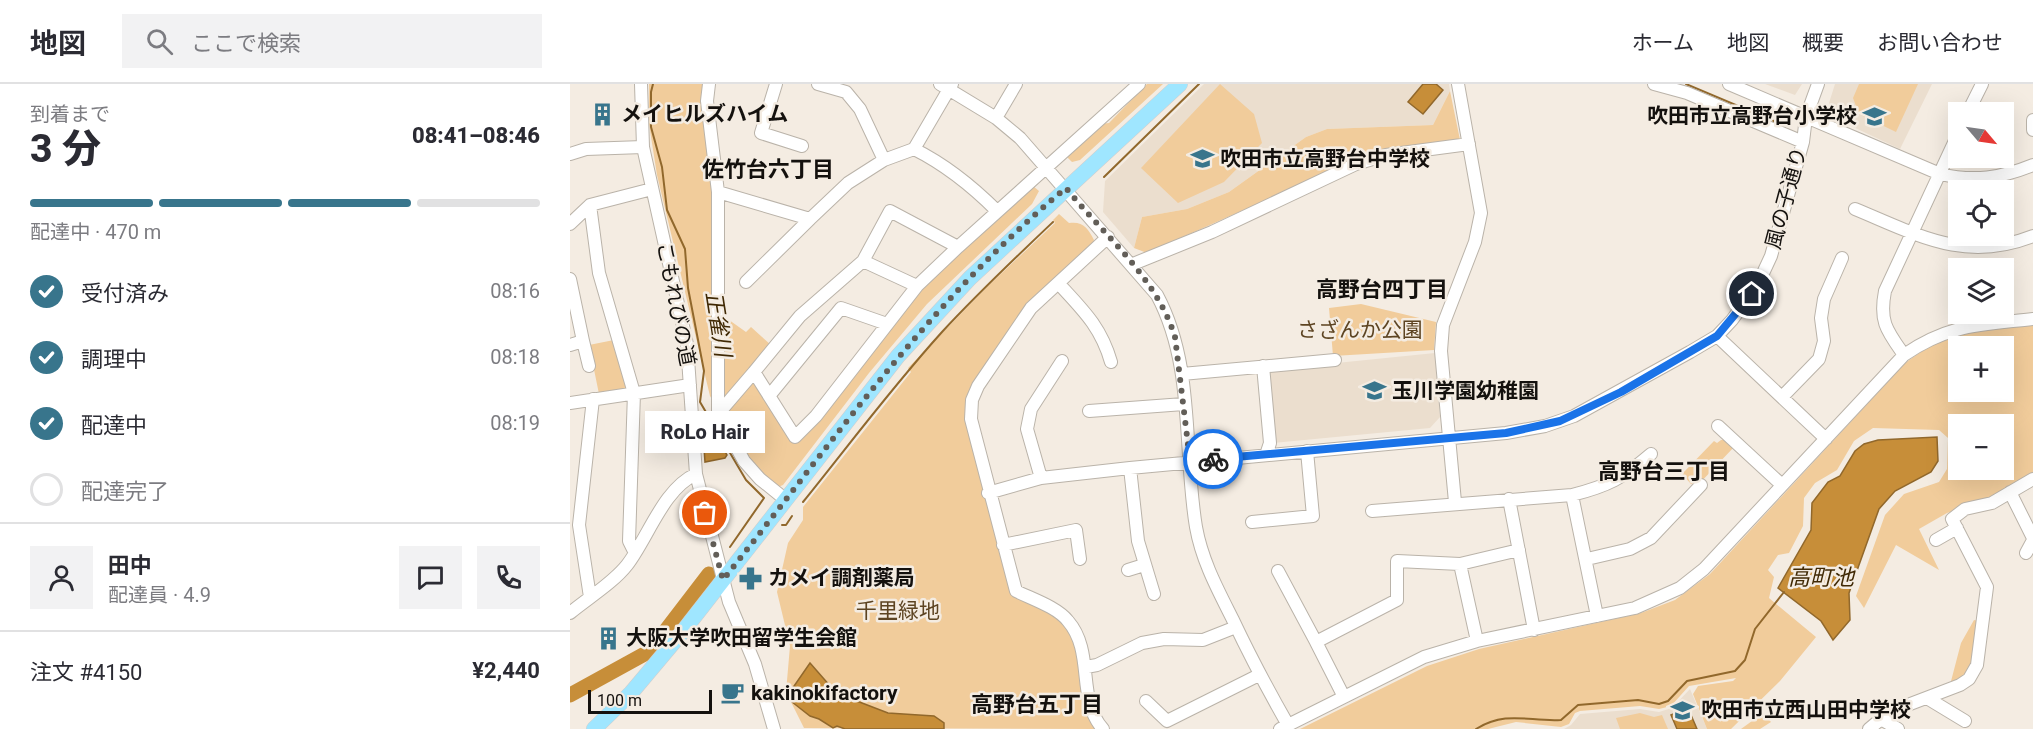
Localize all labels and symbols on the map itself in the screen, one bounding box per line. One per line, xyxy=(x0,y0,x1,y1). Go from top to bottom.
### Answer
building icon: メイヒルズハイム xyxy=(590,101,616,127)
place label: メイヒルズハイム xyxy=(621,102,788,126)
north arrow xyxy=(1948,102,2014,168)
school or university icon: 吹田市立高野台小学校 xyxy=(1862,103,1888,129)
place label: 吹田市立高野台小学校 xyxy=(1647,104,1857,128)
street label: 風の子通り xyxy=(1761,144,1811,252)
school or university icon: 吹田市立高野台中学校 xyxy=(1189,146,1215,172)
place label: 吹田市立高野台中学校 xyxy=(1220,147,1430,171)
district label: 佐竹台六丁目 xyxy=(702,157,834,182)
street label: こもれびの道 xyxy=(652,240,700,368)
pin xyxy=(1726,268,1777,319)
district label: 高野台四丁目 xyxy=(1316,277,1448,302)
water label: 正雀川 xyxy=(701,290,736,361)
park label: さざんか公園 xyxy=(1297,318,1423,342)
school or university icon: 玉川学園幼稚園 xyxy=(1361,378,1387,404)
place label: 玉川学園幼稚園 xyxy=(1392,379,1539,403)
callout: RoLo Hair xyxy=(645,411,765,453)
courier xyxy=(1183,429,1243,489)
district label: 高野台三丁目 xyxy=(1598,459,1730,484)
pin xyxy=(679,487,730,538)
pharmacy icon: カメイ調剤薬局 xyxy=(737,565,763,591)
water label: 高町池 xyxy=(1788,565,1856,590)
place label: カメイ調剤薬局 xyxy=(768,566,915,590)
park label: 千里緑地 xyxy=(856,599,940,623)
building icon: 大阪大学吹田留学生会館 xyxy=(595,625,621,651)
place label: 大阪大学吹田留学生会館 xyxy=(626,626,857,650)
cafe icon: kakinokifactory xyxy=(720,680,746,706)
place label: kakinokifactory xyxy=(751,681,898,705)
scale bar xyxy=(588,687,712,714)
district label: 高野台五丁目 xyxy=(971,692,1103,717)
school or university icon: 吹田市立西山田中学校 xyxy=(1670,697,1696,723)
place label: 吹田市立西山田中学校 xyxy=(1701,698,1911,722)

